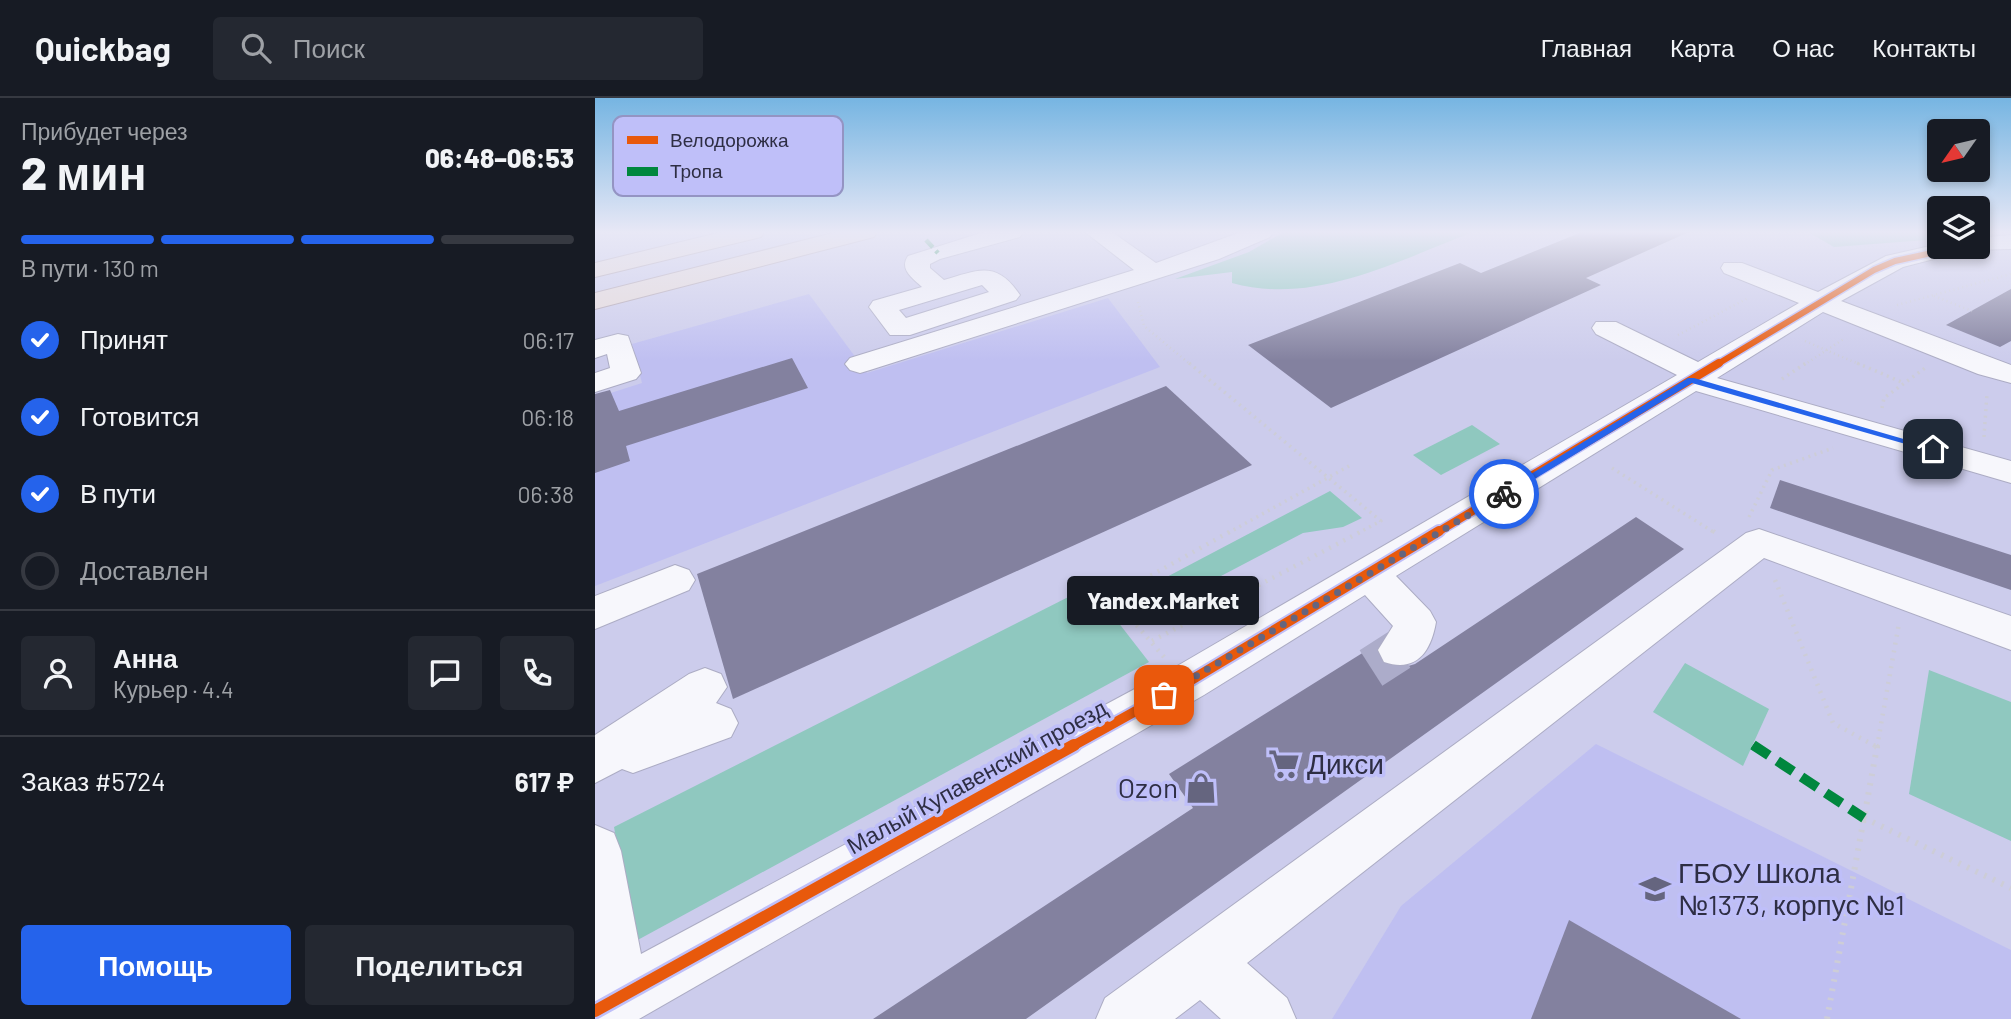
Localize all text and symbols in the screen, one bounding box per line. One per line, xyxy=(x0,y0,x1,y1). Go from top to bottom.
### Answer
search box xyxy=(213,17,703,80)
text: Quickbag xyxy=(35,28,171,68)
icon: search xyxy=(237,29,275,67)
text: Поиск xyxy=(293,32,365,63)
text: Главная xyxy=(1541,33,1632,62)
text: Карта xyxy=(1670,33,1734,62)
text: О нас xyxy=(1772,33,1834,62)
text: Контакты xyxy=(1872,33,1976,62)
legend xyxy=(613,116,843,196)
text: Прибудет через xyxy=(21,117,188,145)
north arrow xyxy=(1927,119,1990,182)
map controls xyxy=(1927,119,1990,259)
text: Велодорожка xyxy=(670,128,789,151)
text: 06:48–06:53 xyxy=(425,142,574,173)
text: 2 мин xyxy=(21,144,146,199)
text: Тропа xyxy=(670,159,723,182)
button: layers xyxy=(1927,196,1990,259)
text: В пути · 130 m xyxy=(21,254,159,282)
icon: check xyxy=(21,321,59,359)
text: Принят xyxy=(80,323,168,354)
text: 06:17 xyxy=(522,326,574,354)
icon: check xyxy=(21,398,59,436)
text: Готовится xyxy=(80,400,199,431)
text: 06:18 xyxy=(521,403,574,431)
pin xyxy=(1903,419,1963,479)
icon: home xyxy=(1914,430,1952,468)
courier xyxy=(1469,459,1539,529)
icon: check xyxy=(21,475,59,513)
icon: bike xyxy=(1485,475,1523,513)
text: В пути xyxy=(80,477,156,508)
text: 06:38 xyxy=(518,480,574,508)
text: Доставлен xyxy=(80,554,209,585)
callout: Yandex.Market xyxy=(1068,576,1260,625)
text: Yandex.Market xyxy=(1087,586,1239,614)
button: person xyxy=(21,636,95,710)
button: chat xyxy=(408,636,482,710)
button: phone xyxy=(500,636,574,710)
text: Анна xyxy=(113,642,178,673)
pin xyxy=(1134,665,1194,725)
text: Курьер · 4.4 xyxy=(113,675,234,703)
icon: bag xyxy=(1145,676,1183,714)
street label: Малый Купавенский проезд xyxy=(842,693,1112,859)
place label: Дикси xyxy=(1307,746,1384,780)
supermarket icon: Дикси xyxy=(1267,747,1301,781)
text: Заказ #5724 xyxy=(21,765,165,796)
text: 617 ₽ xyxy=(515,766,574,797)
place label: Ozon xyxy=(1118,770,1178,804)
shop icon: Ozon xyxy=(1184,771,1218,805)
place label: ГБОУ Школа №1373, корпус №1 xyxy=(1678,855,1905,921)
school or university icon: ГБОУ Школа №1373, корпус №1 xyxy=(1638,872,1672,906)
button: Помощь xyxy=(21,925,291,1005)
button: Поделиться xyxy=(305,925,574,1005)

